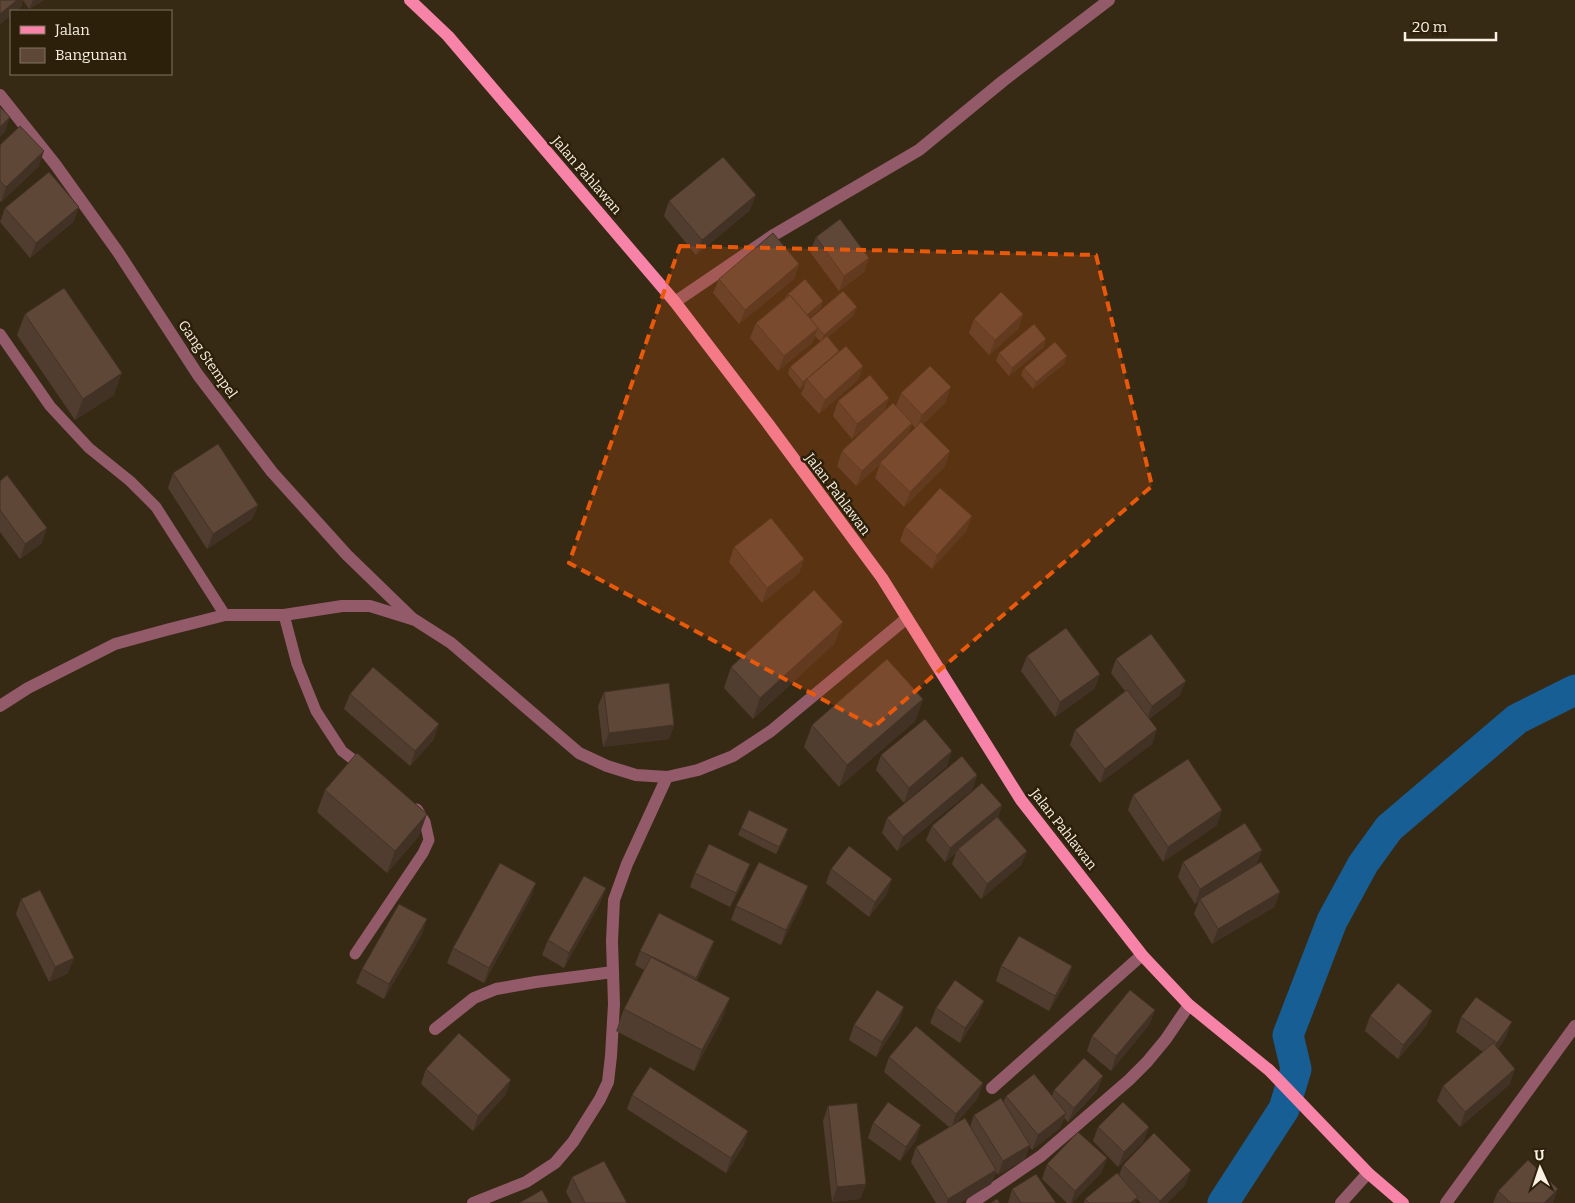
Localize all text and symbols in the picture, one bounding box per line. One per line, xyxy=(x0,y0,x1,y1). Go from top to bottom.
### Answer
legend xyxy=(10,10,172,75)
scale bar xyxy=(1405,10,1496,42)
text: 20 m xyxy=(1412,18,1448,36)
text: Jalan xyxy=(54,21,90,39)
text: Bangunan xyxy=(55,46,127,64)
street label: Jalan Pahlawan xyxy=(547,132,625,218)
street label: Gang Stempel xyxy=(174,317,241,402)
street label: Jalan Pahlawan xyxy=(801,449,874,539)
street label: Jalan Pahlawan xyxy=(1026,785,1101,873)
north arrow xyxy=(1515,1143,1565,1193)
text: U xyxy=(1534,1147,1546,1164)

